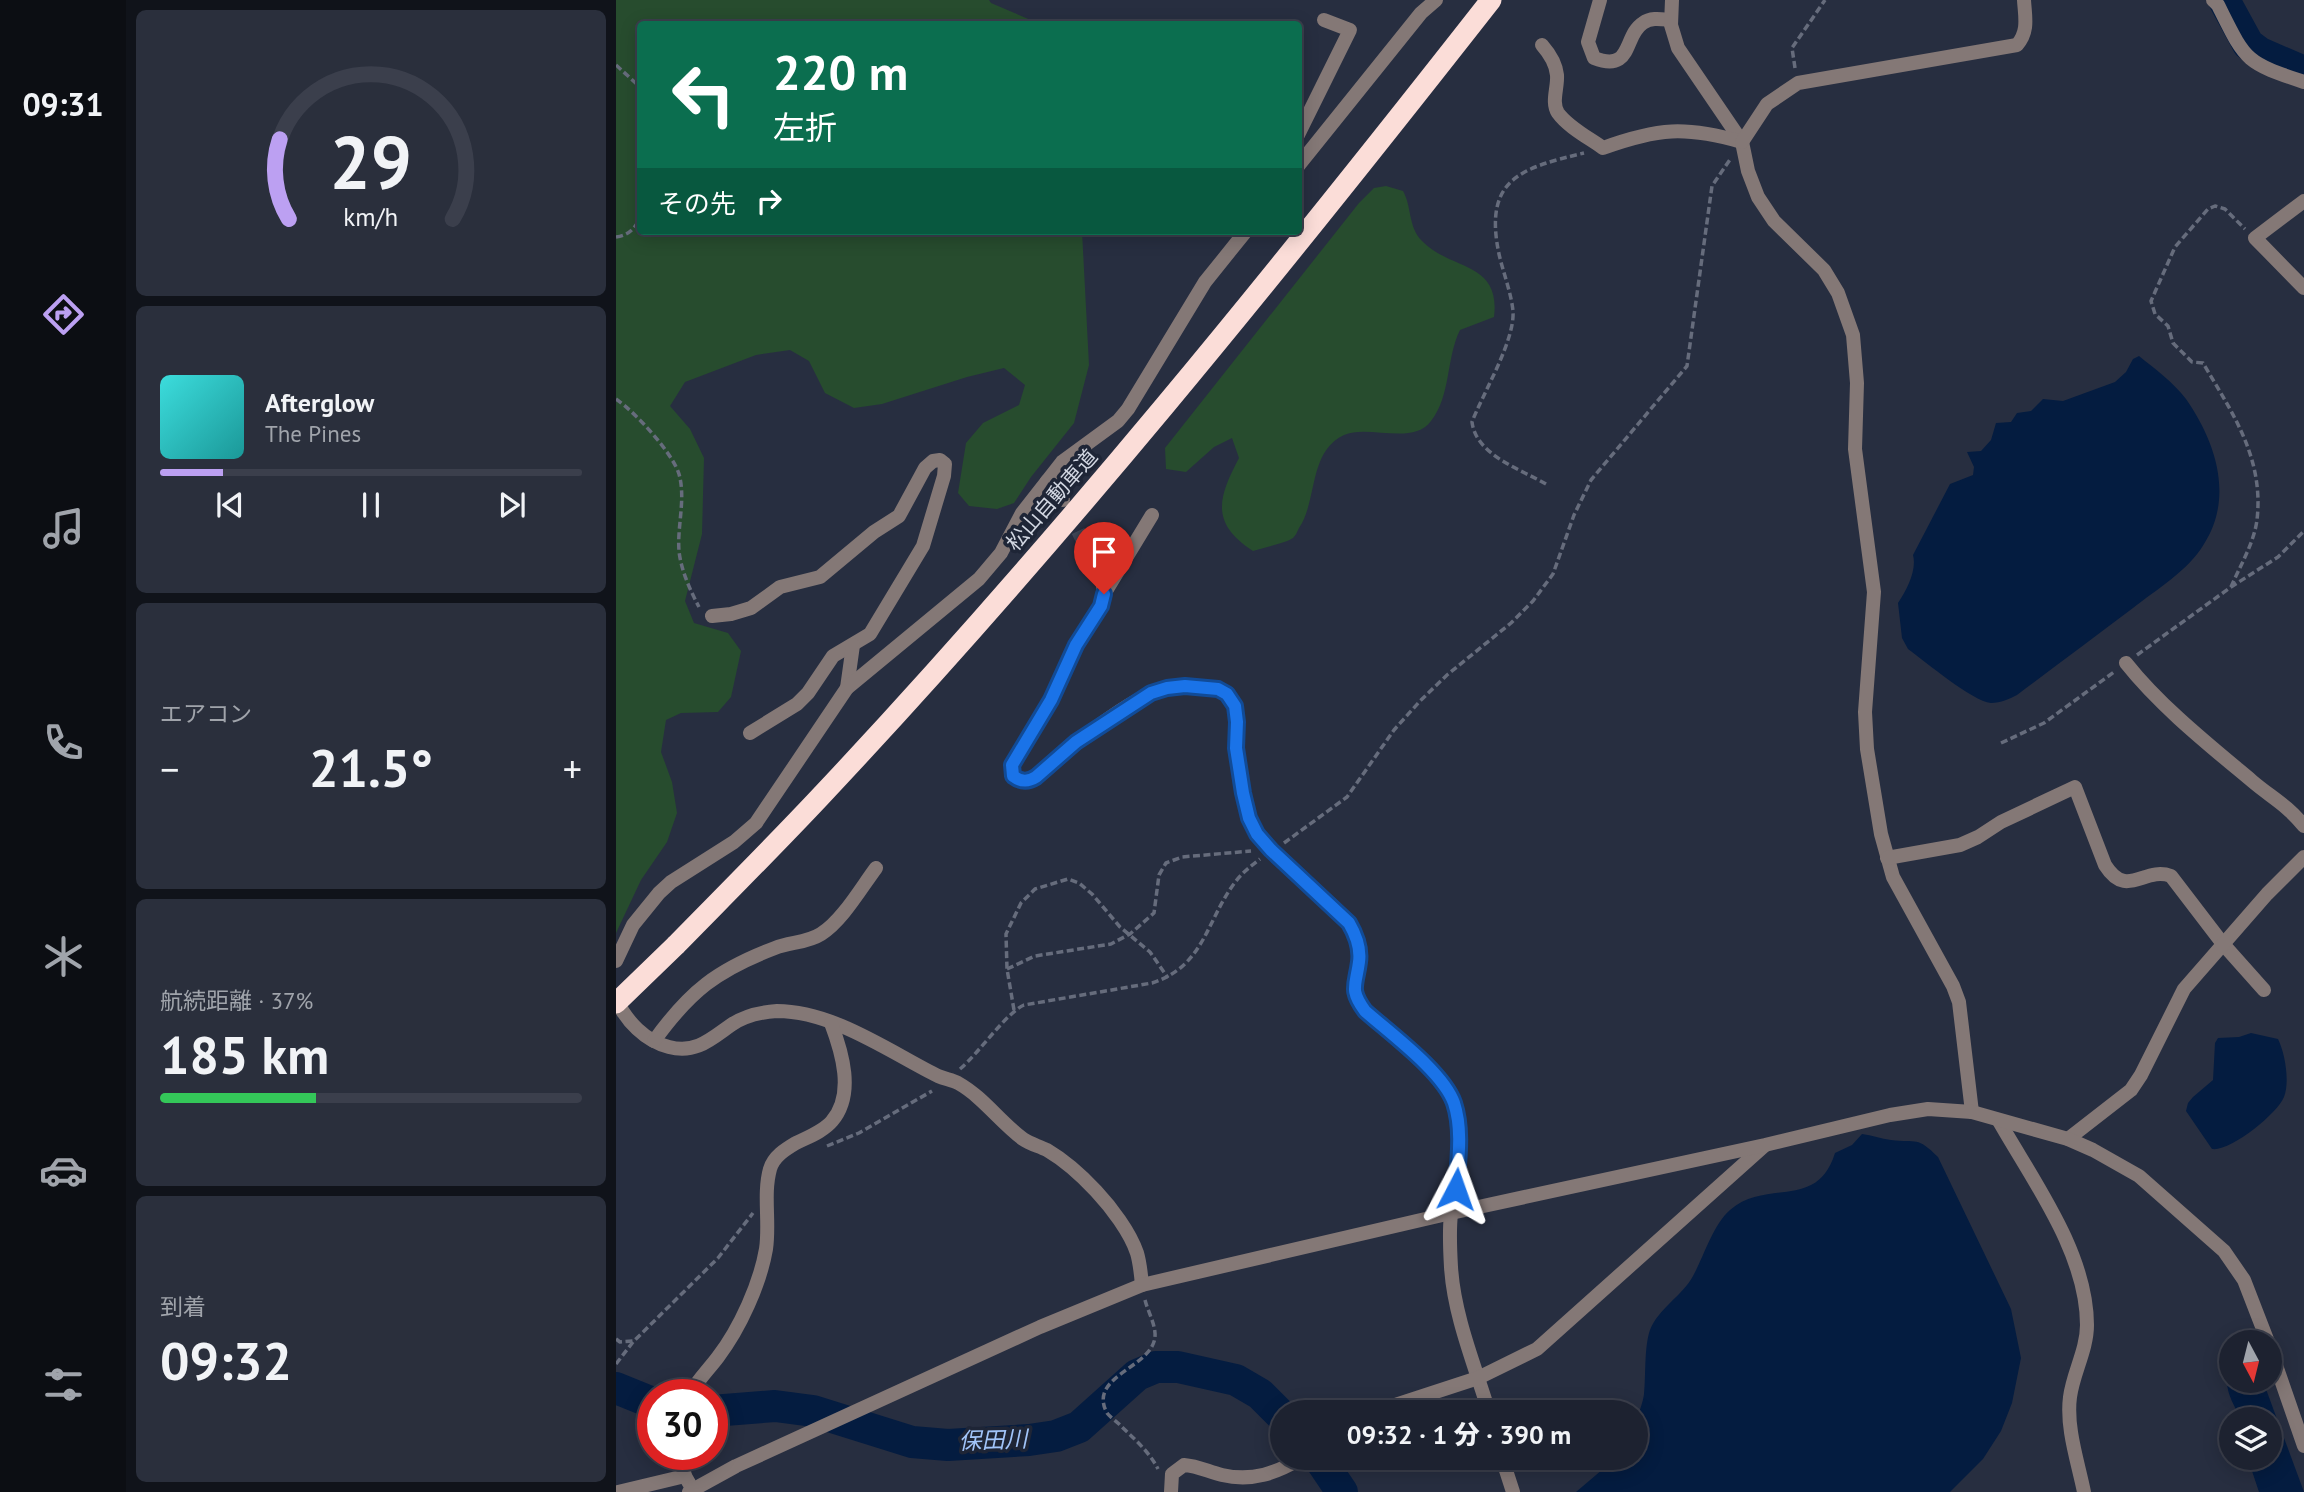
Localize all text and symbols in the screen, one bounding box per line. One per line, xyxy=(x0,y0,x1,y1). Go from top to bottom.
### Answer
text: 220 m xyxy=(773,40,908,104)
icon: left xyxy=(658,49,749,140)
text: 09:31 xyxy=(22,83,104,125)
text: 左折 xyxy=(773,106,837,148)
text: 29 xyxy=(330,116,412,210)
icon: right xyxy=(750,182,788,220)
text: その先 xyxy=(658,187,736,220)
text: km/h xyxy=(344,201,398,233)
icon: directions xyxy=(39,290,88,339)
text: Afterglow xyxy=(265,386,374,419)
text: The Pines xyxy=(265,419,361,448)
street label: 松山自動車道 xyxy=(1000,443,1103,556)
icon: previous xyxy=(211,486,249,524)
icon: pause xyxy=(352,486,390,524)
icon: next xyxy=(493,486,531,524)
icon: music xyxy=(39,504,88,553)
pin xyxy=(1074,522,1134,594)
icon: arrive xyxy=(1085,533,1123,571)
text: エアコン xyxy=(160,699,252,728)
icon: phone xyxy=(39,718,88,767)
text: 21.5° xyxy=(309,734,433,801)
text: − xyxy=(160,744,179,793)
text: + xyxy=(563,744,582,793)
icon: climate xyxy=(39,932,88,981)
text: 航続距離 · 37% xyxy=(160,986,313,1015)
text: 185 km xyxy=(160,1021,329,1088)
icon: car xyxy=(39,1146,88,1195)
position arrow xyxy=(1419,1152,1493,1226)
text: 到着 xyxy=(160,1292,206,1321)
text: 09:32 xyxy=(160,1327,292,1394)
north arrow xyxy=(2219,1330,2282,1393)
map controls xyxy=(2219,1330,2282,1470)
icon: filters xyxy=(39,1360,88,1409)
speed limit sign: 30 xyxy=(637,1379,728,1470)
button: layers xyxy=(2219,1407,2282,1470)
text: 09:32 · 1 分 · 390 m xyxy=(1347,1418,1571,1451)
water label: 保田川 xyxy=(958,1424,1031,1455)

